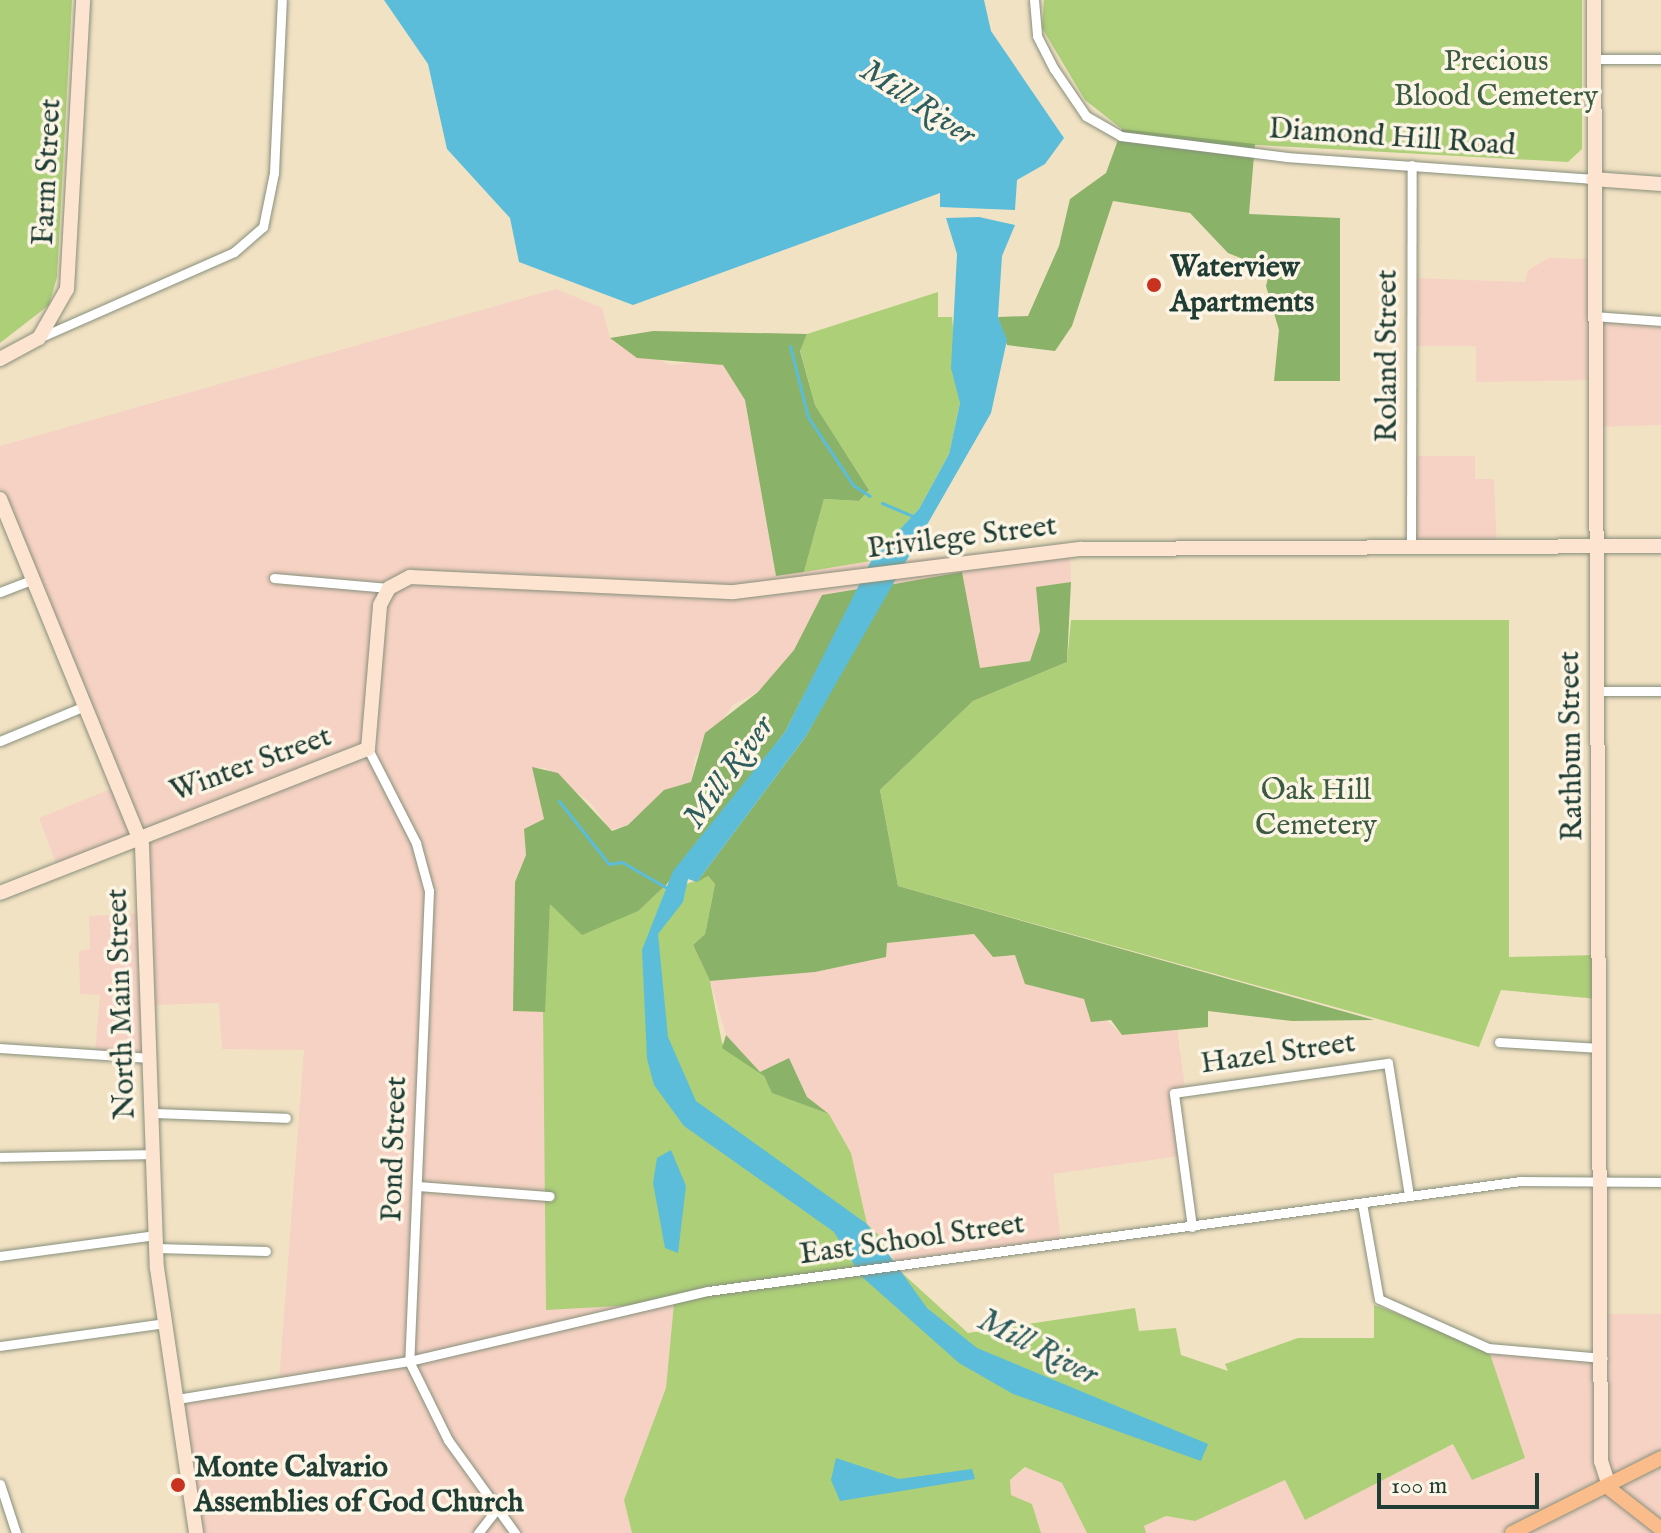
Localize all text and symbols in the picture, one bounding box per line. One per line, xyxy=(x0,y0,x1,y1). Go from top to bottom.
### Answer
park label: Precious Blood Cemetery xyxy=(1394,44,1598,114)
water label: Mill River xyxy=(852,53,982,155)
street label: Farm Street xyxy=(26,98,70,246)
street label: Diamond Hill Road xyxy=(1267,111,1517,165)
place label: Waterview Apartments xyxy=(1170,250,1314,320)
street label: Roland Street xyxy=(1370,270,1406,442)
marker: Waterview Apartments xyxy=(1145,276,1163,294)
street label: Privilege Street xyxy=(865,509,1059,567)
street label: Rathbun Street xyxy=(1552,650,1592,842)
water label: Mill River xyxy=(676,709,784,837)
street label: Winter Street xyxy=(166,719,336,811)
park label: Oak Hill Cemetery xyxy=(1255,773,1377,844)
street label: North Main Street xyxy=(100,888,144,1120)
street label: Hazel Street xyxy=(1198,1025,1358,1083)
street label: Pond Street xyxy=(374,1075,416,1223)
street label: East School Street xyxy=(797,1206,1027,1274)
water label: Mill River xyxy=(971,1302,1103,1396)
place label: Monte Calvario Assemblies of God Church xyxy=(194,1450,524,1520)
scale bar xyxy=(1381,1457,1543,1507)
text: 100 m xyxy=(1391,1471,1447,1502)
marker: Monte Calvario Assemblies of God Church xyxy=(169,1476,187,1494)

